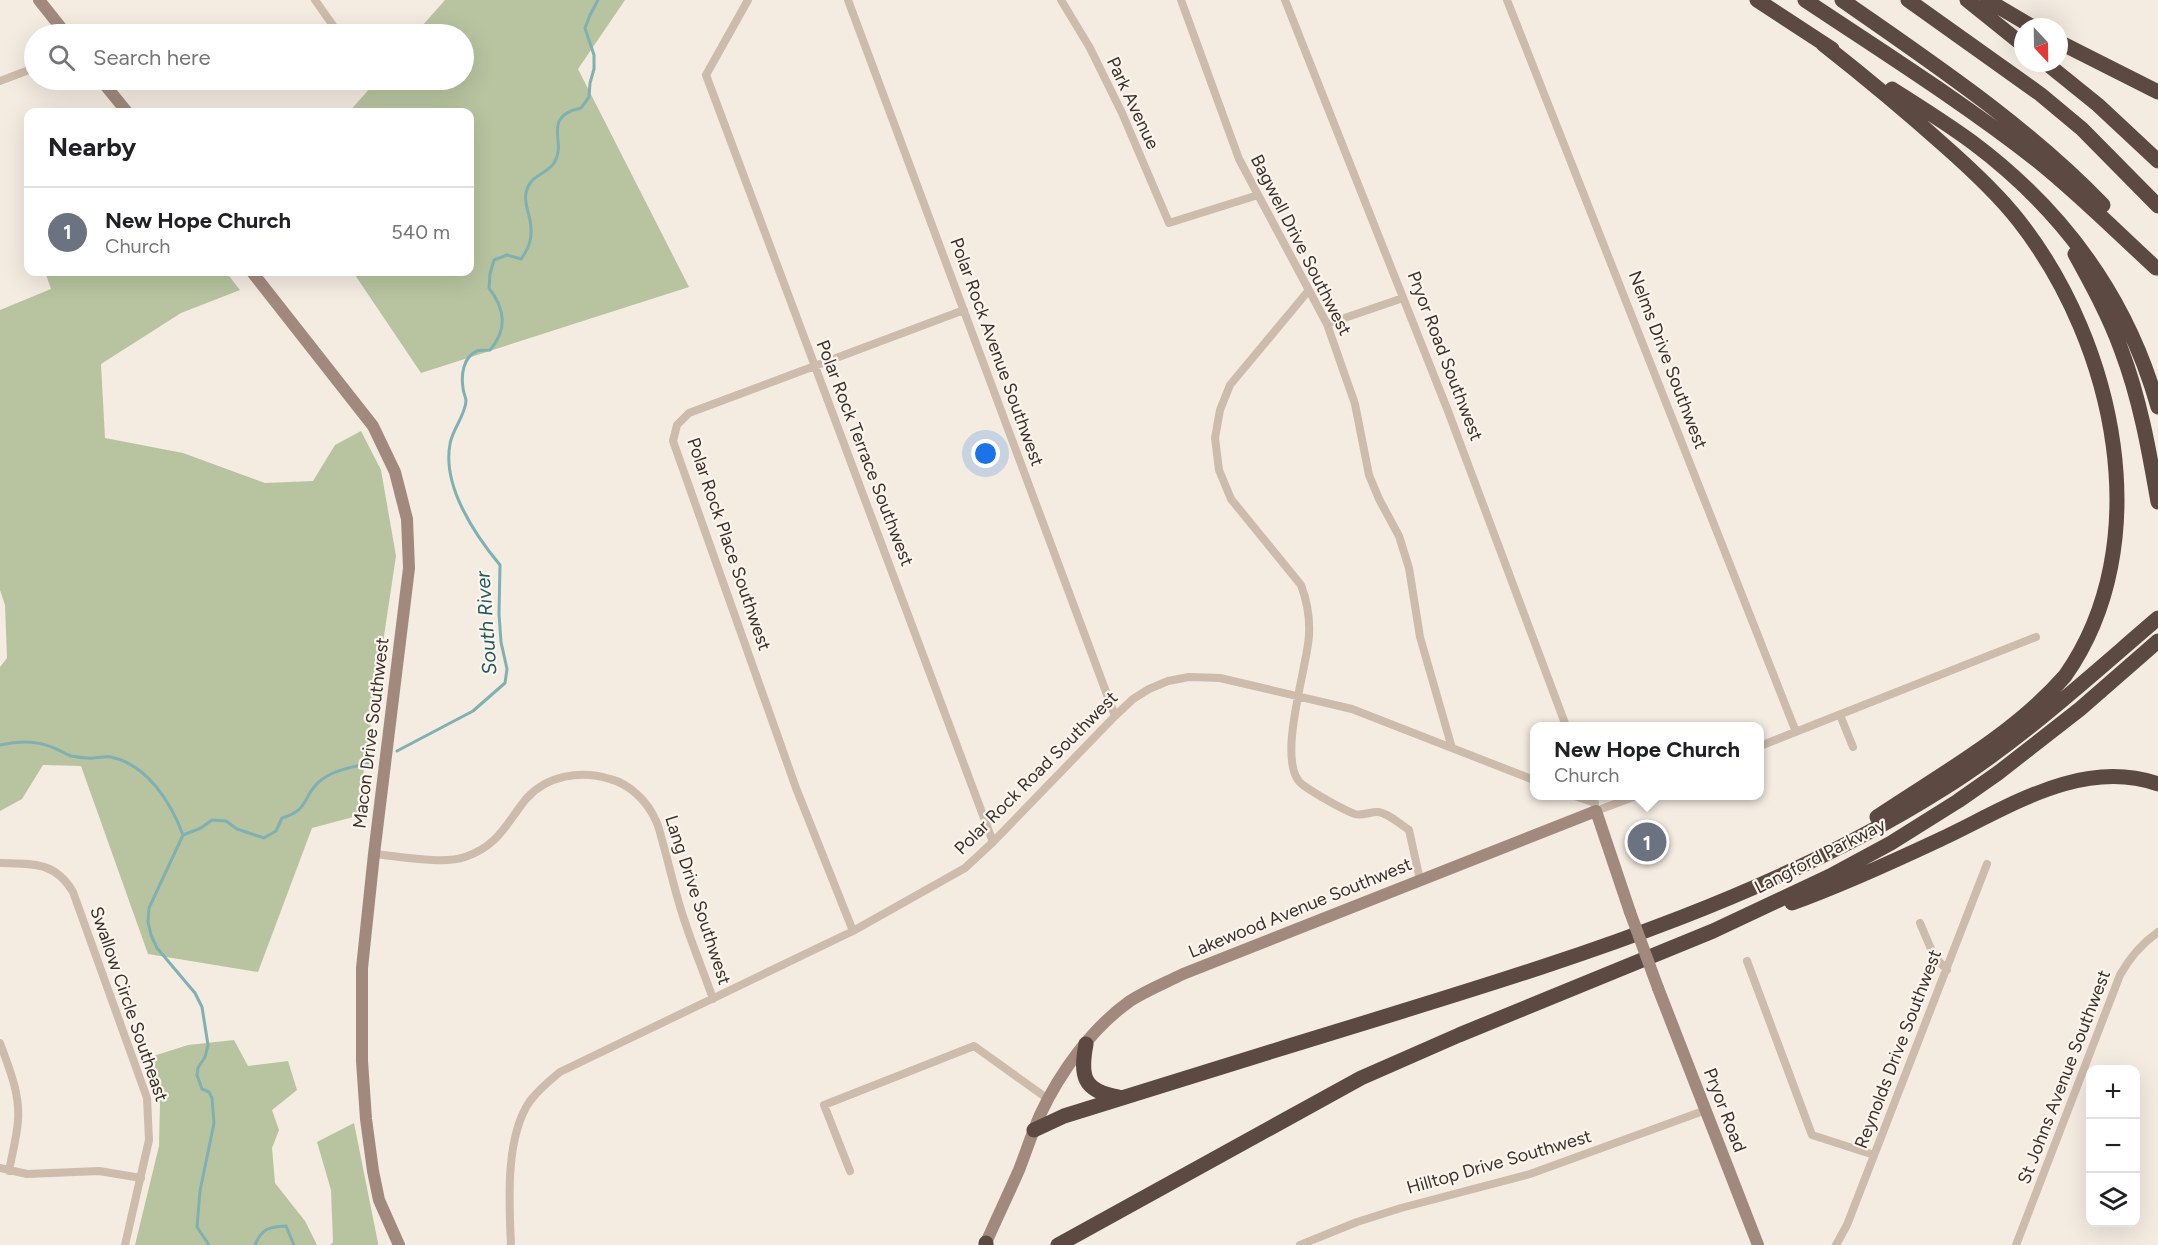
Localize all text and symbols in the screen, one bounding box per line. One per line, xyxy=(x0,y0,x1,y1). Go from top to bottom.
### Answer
north arrow xyxy=(2014,18,2068,72)
search box xyxy=(24,24,474,90)
icon: search xyxy=(45,41,78,74)
text: Search here xyxy=(93,44,211,71)
street label: Park Avenue xyxy=(1102,53,1164,153)
text: Nearby xyxy=(48,131,136,163)
street label: Bagwell Drive Southwest xyxy=(1246,151,1356,339)
text: New Hope Church xyxy=(105,207,291,234)
text: 1 xyxy=(63,220,72,244)
text: 540 m xyxy=(391,220,450,244)
text: Church xyxy=(105,234,170,258)
street label: Polar Rock Avenue Southwest xyxy=(945,235,1049,469)
street label: Pryor Road Southwest xyxy=(1403,268,1488,444)
street label: Nelms Drive Southwest xyxy=(1624,268,1712,452)
street label: Polar Rock Terrace Southwest xyxy=(812,337,918,569)
street label: Polar Rock Place Southwest xyxy=(682,435,776,654)
your location xyxy=(971,439,1000,468)
water label: South River xyxy=(470,569,502,676)
street label: Macon Drive Southwest xyxy=(348,636,394,830)
street label: Polar Rock Road Southwest xyxy=(950,687,1122,859)
popup xyxy=(1530,722,1764,800)
text: New Hope Church xyxy=(1554,736,1740,763)
text: Church xyxy=(1554,763,1619,787)
street label: Lang Drive Southwest xyxy=(660,813,736,988)
street label: Langford Parkway xyxy=(1751,813,1890,898)
pin: 1 xyxy=(1628,820,1666,864)
street label: Lakewood Avenue Southwest xyxy=(1185,853,1415,963)
street label: Swallow Circle Southeast xyxy=(85,904,173,1104)
street label: Reynolds Drive Southwest xyxy=(1850,946,1946,1152)
street label: St Johns Avenue Southwest xyxy=(2013,967,2115,1187)
street label: Pryor Road xyxy=(1699,1065,1751,1155)
map controls xyxy=(2086,1065,2140,1227)
button: + xyxy=(2086,1065,2140,1119)
button: − xyxy=(2086,1119,2140,1173)
street label: Hilltop Drive Southwest xyxy=(1404,1125,1594,1199)
button: layers xyxy=(2086,1173,2140,1227)

